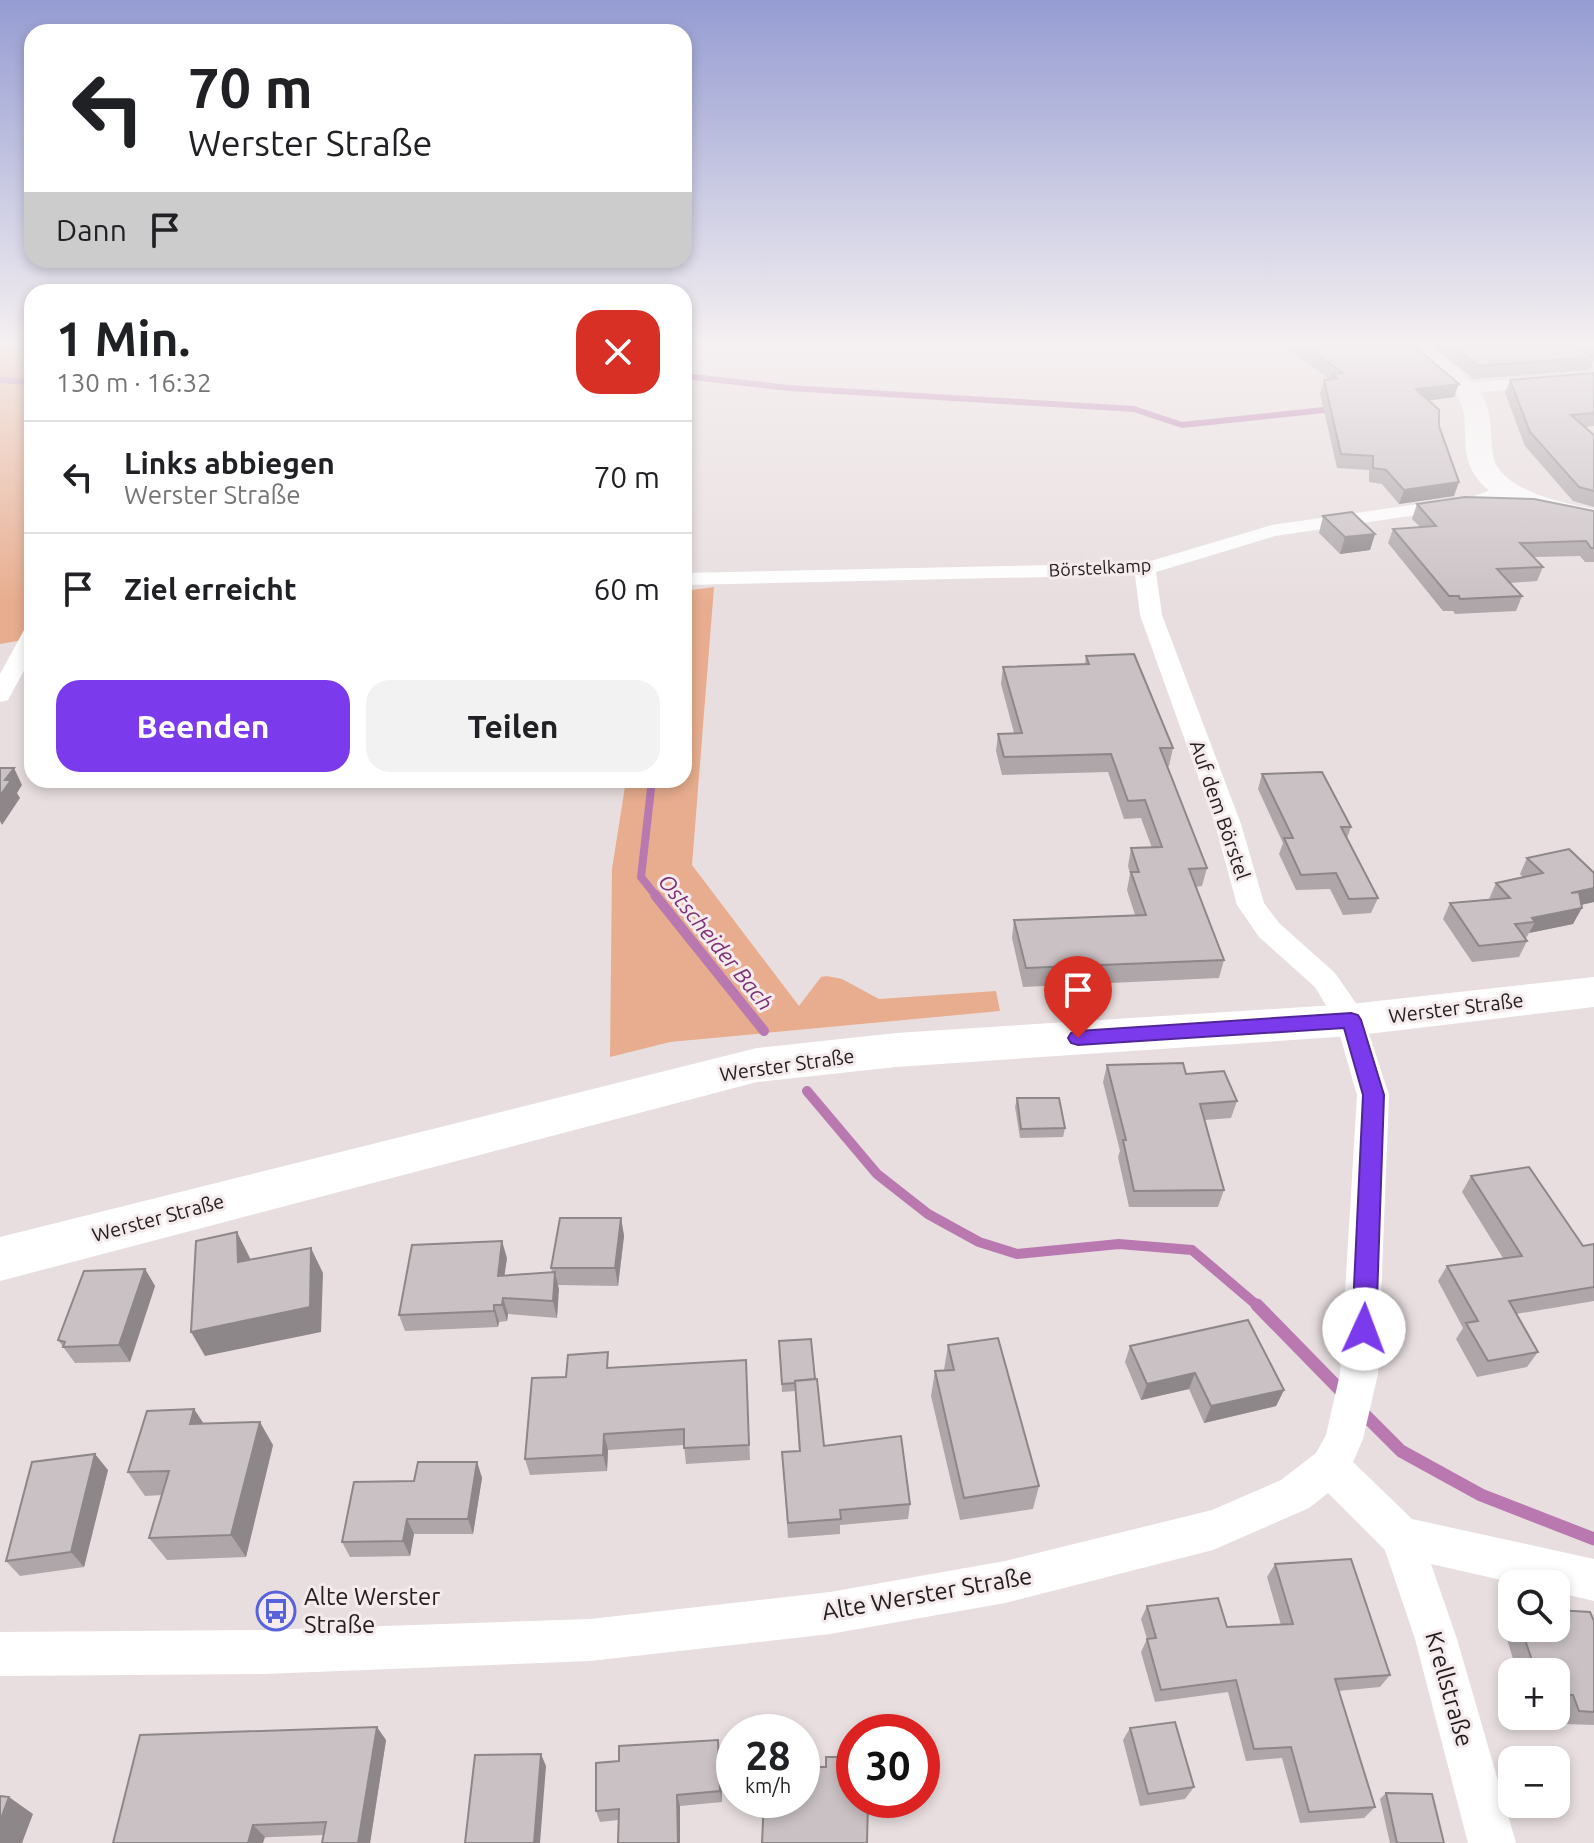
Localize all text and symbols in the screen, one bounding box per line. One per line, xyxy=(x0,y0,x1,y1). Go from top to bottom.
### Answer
icon: left xyxy=(56,56,160,160)
text: 70 m xyxy=(188,56,313,119)
text: Werster Straße xyxy=(188,122,432,163)
icon: arrive xyxy=(143,208,187,252)
text: Dann xyxy=(56,213,127,247)
button: close xyxy=(576,310,660,394)
text: 1 Min. xyxy=(56,311,190,365)
text: 130 m · 16:32 xyxy=(56,368,212,397)
text: Links abbiegen xyxy=(124,446,335,480)
icon: left xyxy=(56,455,100,499)
text: 70 m xyxy=(593,460,660,494)
text: Werster Straße xyxy=(124,480,301,509)
street label: Börstelkamp xyxy=(1048,554,1152,580)
icon: arrive xyxy=(56,567,100,611)
text: Ziel erreicht xyxy=(124,572,297,606)
text: 60 m xyxy=(593,572,660,606)
button: Beenden xyxy=(56,680,350,772)
button: Teilen xyxy=(366,680,660,772)
street label: Auf dem Börstel xyxy=(1186,737,1255,883)
water label: Ostscheider Bach xyxy=(654,869,779,1015)
pin xyxy=(1044,956,1112,1038)
icon: arrive xyxy=(1056,968,1100,1012)
street label: Werster Straße xyxy=(1387,988,1525,1027)
street label: Werster Straße xyxy=(718,1044,856,1085)
street label: Werster Straße xyxy=(89,1189,226,1246)
position arrow xyxy=(1322,1287,1406,1371)
street label: Alte Werster Straße xyxy=(820,1562,1034,1625)
map controls xyxy=(1498,1570,1570,1818)
button: search xyxy=(1498,1570,1570,1642)
place label: Alte Werster Straße xyxy=(304,1583,440,1638)
bus stop icon: Alte Werster Straße xyxy=(255,1590,297,1632)
street label: Krellstraße xyxy=(1420,1628,1479,1750)
button: + xyxy=(1498,1658,1570,1730)
speed limit sign: 30 xyxy=(836,1714,940,1818)
text: 28 xyxy=(745,1733,791,1778)
button: − xyxy=(1498,1746,1570,1818)
text: km/h xyxy=(745,1774,791,1797)

